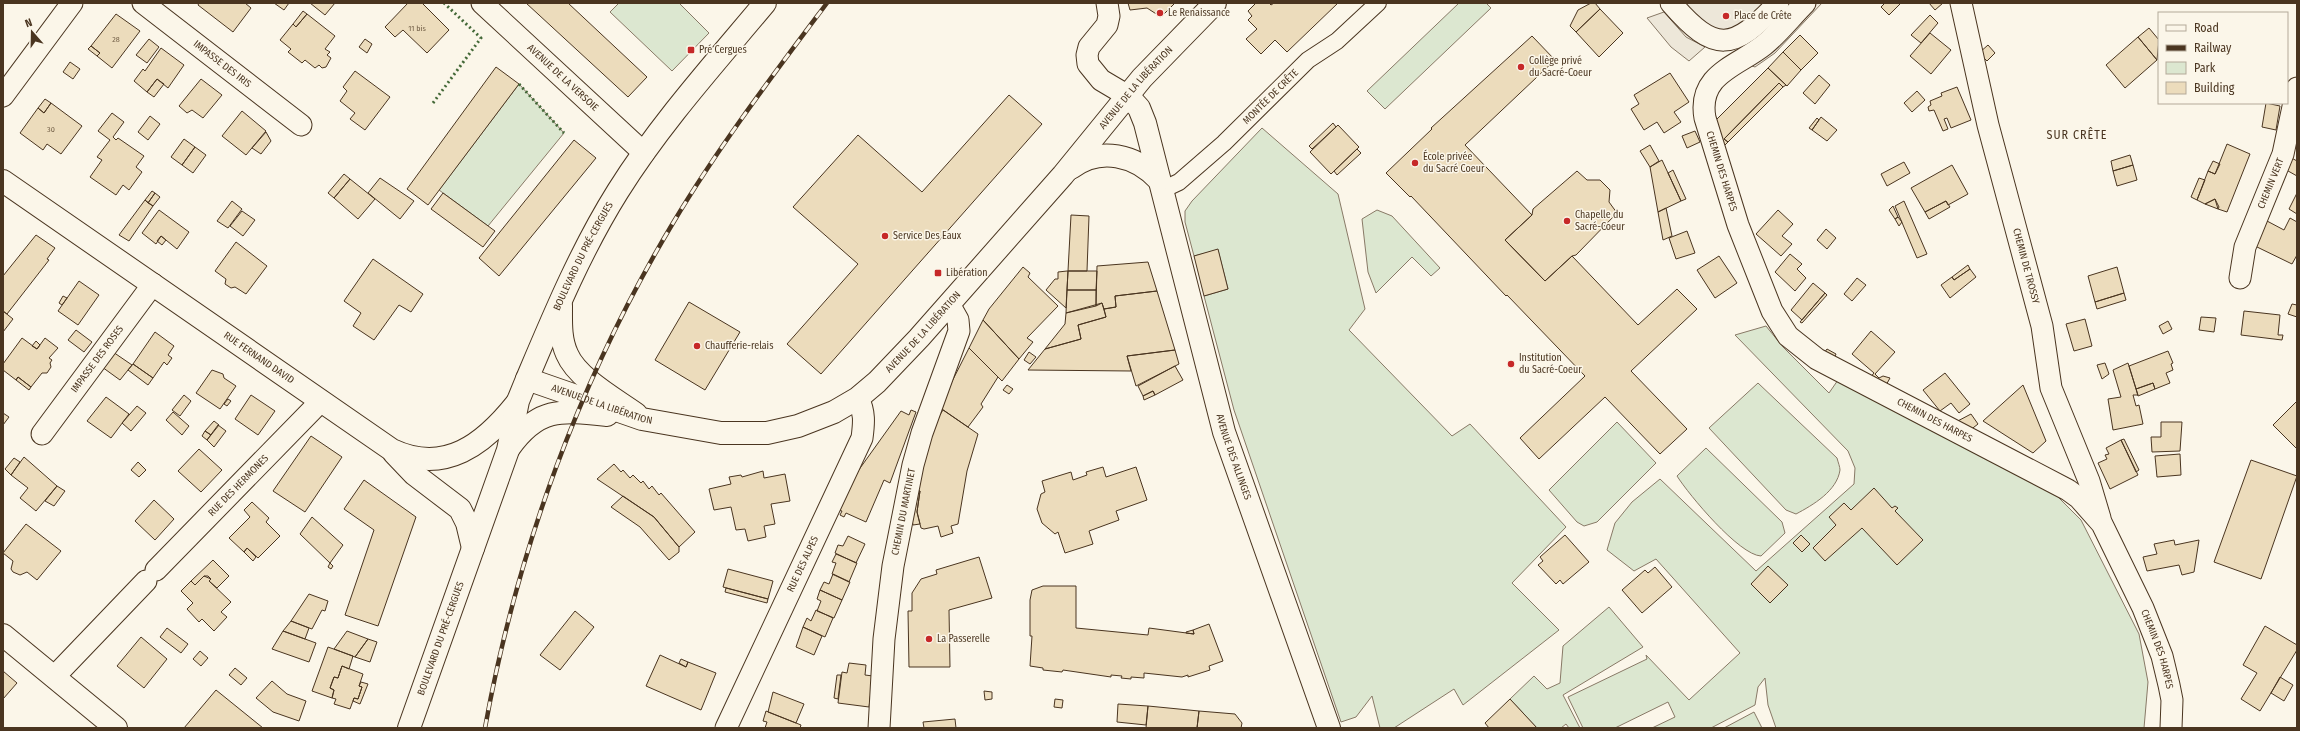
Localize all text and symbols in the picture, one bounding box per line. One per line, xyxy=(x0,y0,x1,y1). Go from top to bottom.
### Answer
place label: Le Renaissance xyxy=(1168,7,1230,19)
marker: Le Renaissance xyxy=(1155,8,1165,18)
place label: Place de Crête xyxy=(1734,10,1792,22)
marker: Place de Crête xyxy=(1721,11,1731,21)
north arrow xyxy=(12,12,52,52)
legend xyxy=(2158,12,2288,104)
text: N xyxy=(23,16,34,30)
text: Road xyxy=(2194,21,2219,35)
house number: 11 bis xyxy=(408,24,426,33)
house number: 28 xyxy=(112,35,120,44)
street label: IMPASSE DES IRIS xyxy=(191,38,254,90)
text: Railway xyxy=(2194,41,2232,55)
street label: AVENUE DE LA VERSOIE xyxy=(525,42,601,114)
place label: Pré Cergues xyxy=(699,44,747,56)
street label: AVENUE DE LA LIBÉRATION xyxy=(1097,44,1175,132)
marker: Pré Cergues xyxy=(686,45,696,55)
place label: Collège privé du Sacré-Coeur xyxy=(1529,55,1592,79)
text: Park xyxy=(2194,61,2216,75)
marker: Collège privé du Sacré-Coeur xyxy=(1516,62,1526,72)
street label: MONTÉE DE CRÊTE xyxy=(1240,67,1301,127)
text: Building xyxy=(2194,81,2235,95)
house number: 30 xyxy=(47,125,55,134)
district label: SUR CRÊTE xyxy=(2047,127,2107,142)
street label: CHEMIN DES HARPES xyxy=(1703,130,1739,213)
place label: École privée du Sacré Coeur xyxy=(1423,149,1485,175)
street label: CHEMIN VERT xyxy=(2255,156,2287,211)
marker: École privée du Sacré Coeur xyxy=(1410,158,1420,168)
street label: BOULEVARD DU PRÉ-CERGUES xyxy=(551,200,616,312)
place label: Chapelle du Sacré-Coeur xyxy=(1575,209,1625,233)
marker: Chapelle du Sacré-Coeur xyxy=(1562,216,1572,226)
street label: CHEMIN DE TROSSY xyxy=(2010,227,2042,305)
place label: Service Des Eaux xyxy=(893,230,962,242)
marker: Service Des Eaux xyxy=(880,231,890,241)
place label: Libération xyxy=(946,267,988,279)
marker: Libération xyxy=(933,268,943,278)
street label: AVENUE DE LA LIBÉRATION xyxy=(883,289,963,375)
street label: IMPASSE DES ROSES xyxy=(69,323,126,395)
street label: RUE FERNAND DAVID xyxy=(221,329,296,386)
place label: Chaufferie-relais xyxy=(705,340,773,352)
marker: Chaufferie-relais xyxy=(692,341,702,351)
place label: Institution du Sacré-Coeur xyxy=(1519,352,1582,376)
marker: Institution du Sacré-Coeur xyxy=(1506,359,1516,369)
street label: AVENUE DE LA LIBÉRATION xyxy=(550,382,653,427)
street label: CHEMIN DES HARPES xyxy=(1895,396,1974,445)
street label: AVENUE DES ALLINGES xyxy=(1214,413,1254,501)
street label: RUE DES HERMONES xyxy=(206,452,271,519)
street label: CHEMIN DU MARTINET xyxy=(889,467,918,556)
street label: RUE DES ALPES xyxy=(785,534,821,594)
street label: BOULEVARD DU PRÉ-CERGUES xyxy=(415,580,467,697)
street label: CHEMIN DES HARPES xyxy=(2138,608,2176,690)
place label: La Passerelle xyxy=(937,633,990,645)
marker: La Passerelle xyxy=(924,634,934,644)

